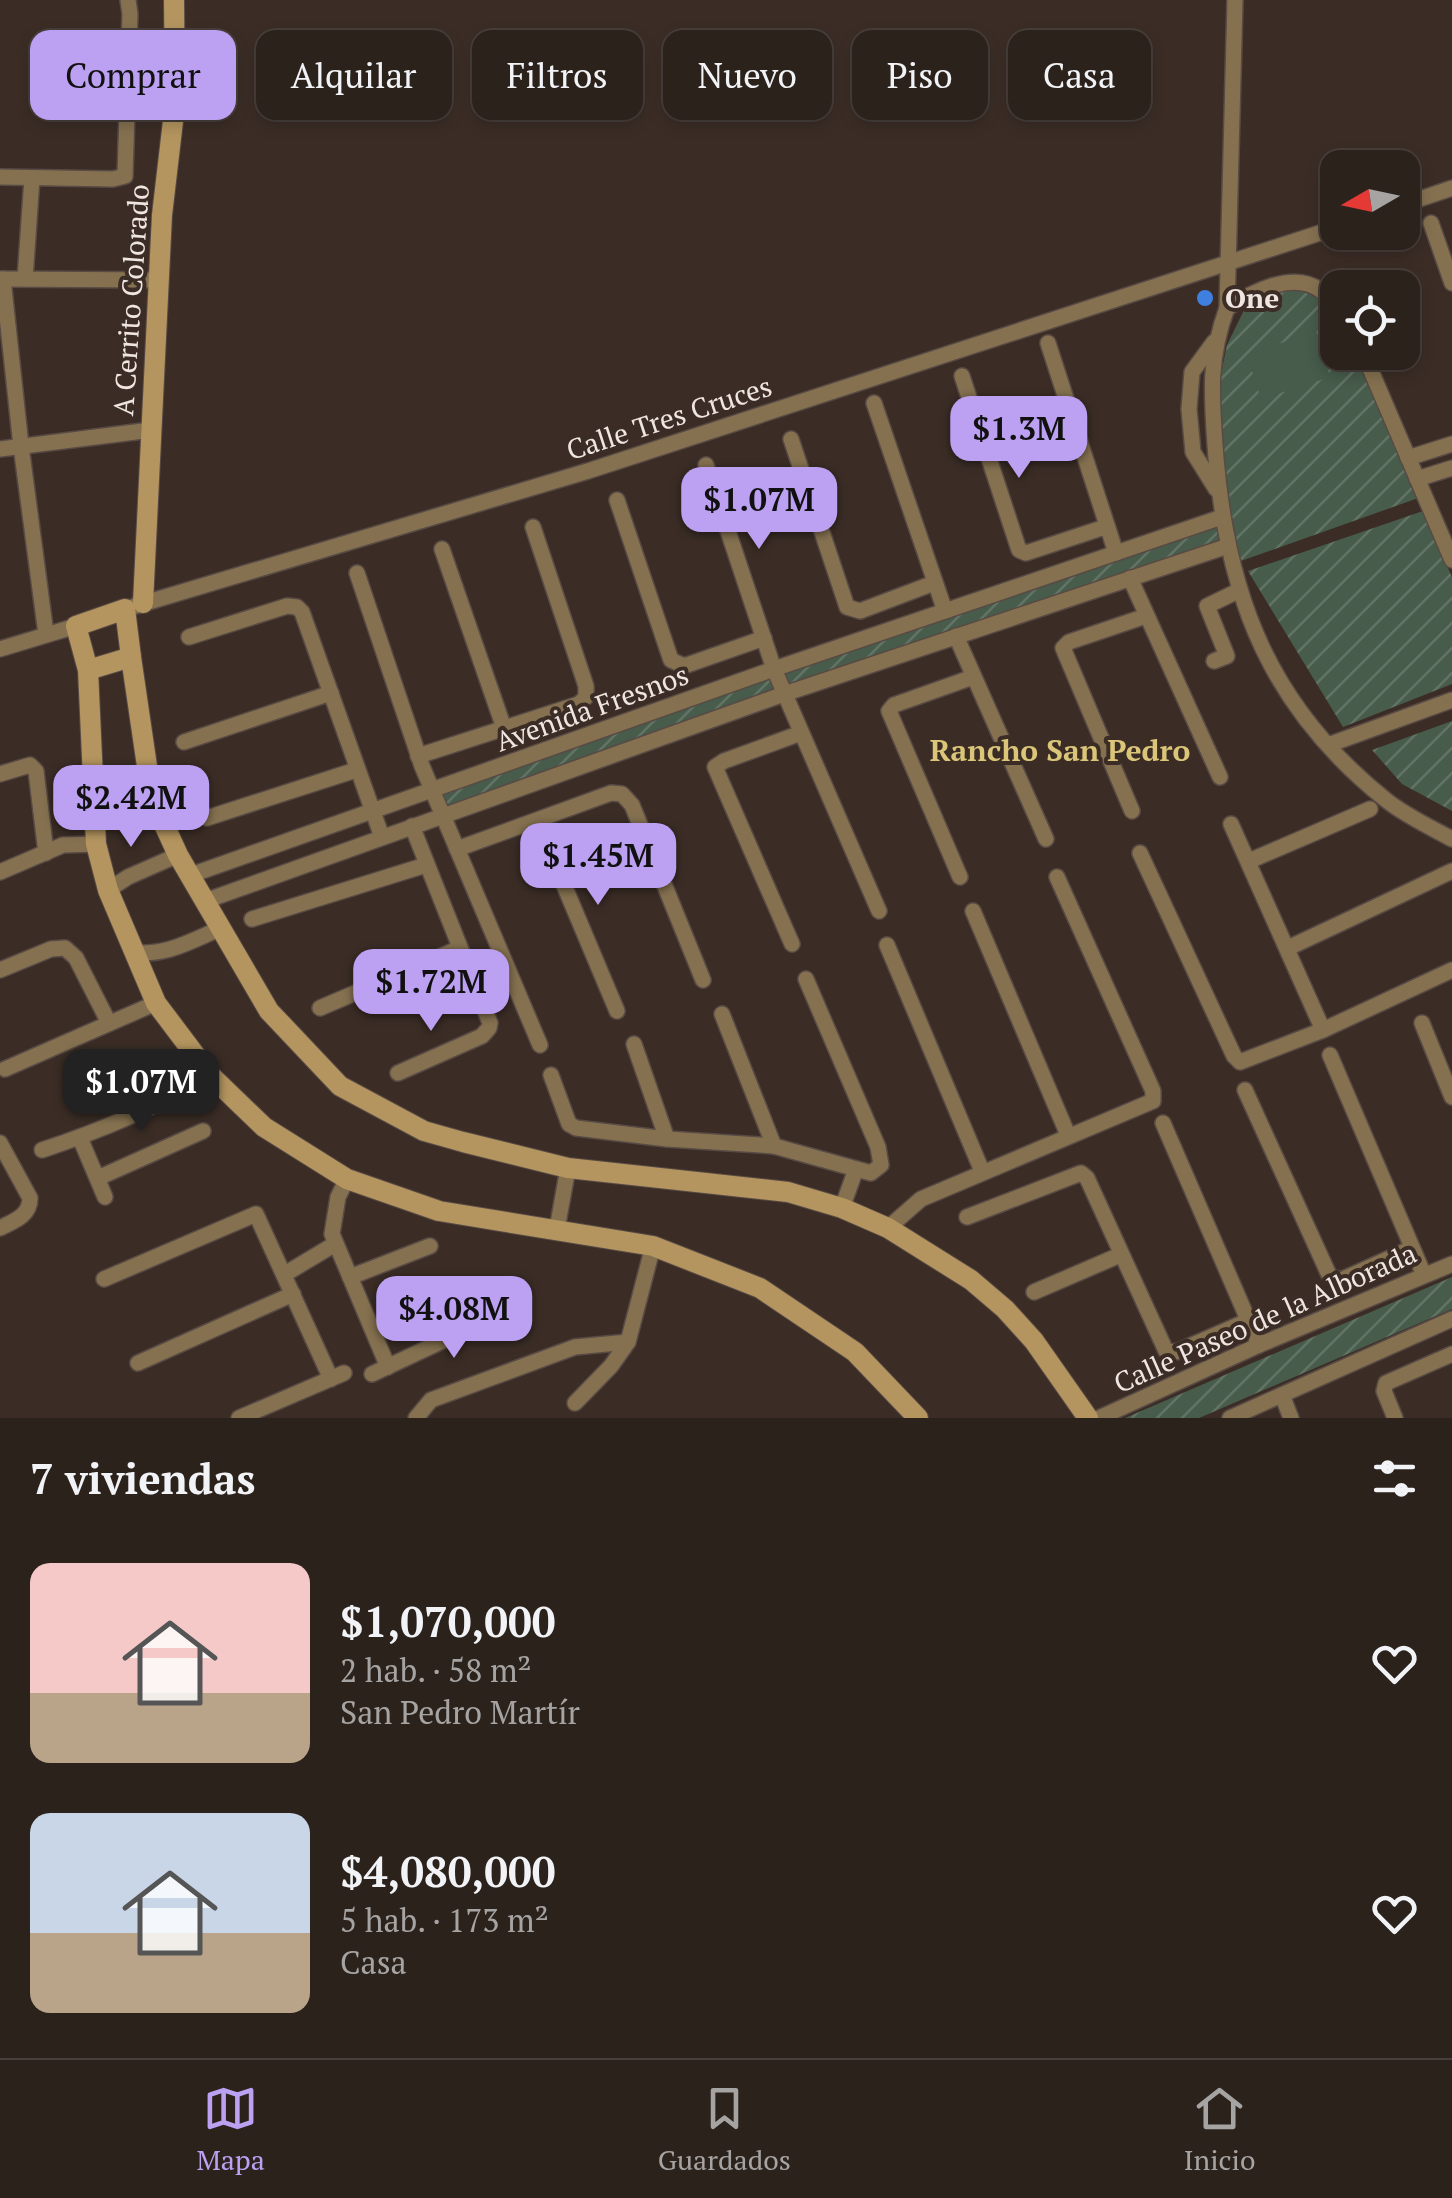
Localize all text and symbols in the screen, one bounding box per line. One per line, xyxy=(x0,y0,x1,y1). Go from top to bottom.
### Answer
chip: Comprar xyxy=(30,30,236,120)
chip: Alquilar xyxy=(256,30,452,120)
chip: Filtros xyxy=(472,30,643,120)
chip: Nuevo xyxy=(663,30,832,120)
chip: Piso xyxy=(852,30,988,120)
chip: Casa xyxy=(1008,30,1151,120)
north arrow xyxy=(1320,150,1420,250)
map controls xyxy=(1320,150,1420,370)
street label: A Cerrito Colorado xyxy=(104,183,157,417)
button: locate xyxy=(1320,270,1420,370)
place label: One xyxy=(1225,279,1279,316)
marker: One xyxy=(1194,287,1216,309)
street label: Calle Tres Cruces xyxy=(561,367,776,468)
pin: $1.3M xyxy=(949,396,1089,481)
text: $1.3M xyxy=(972,407,1066,449)
pin: $1.07M xyxy=(678,467,840,552)
text: $1.07M xyxy=(703,478,815,520)
street label: Avenida Fresnos xyxy=(490,655,693,760)
district label: Rancho San Pedro xyxy=(930,730,1190,770)
pin: $2.42M xyxy=(50,765,212,850)
text: $2.42M xyxy=(75,776,187,818)
pin: $1.45M xyxy=(517,823,679,908)
text: $1.45M xyxy=(542,834,654,876)
pin: $1.72M xyxy=(350,949,512,1034)
text: $1.72M xyxy=(375,960,487,1002)
pin: $1.07M xyxy=(60,1049,222,1134)
text: $1.07M xyxy=(85,1060,197,1102)
street label: Calle Paseo de la Alborada xyxy=(1108,1234,1422,1401)
pin: $4.08M xyxy=(373,1276,535,1361)
text: $4.08M xyxy=(398,1287,510,1329)
text: 7 viviendas xyxy=(30,1450,255,1506)
icon: filters xyxy=(1367,1451,1422,1506)
text: $1,070,000 xyxy=(340,1593,556,1649)
icon: home xyxy=(110,1603,230,1723)
icon: heart xyxy=(1367,1636,1422,1691)
text: 2 hab. · 58 m² xyxy=(340,1649,531,1691)
text: San Pedro Martír xyxy=(340,1691,580,1733)
text: $4,080,000 xyxy=(340,1843,556,1899)
icon: home xyxy=(110,1853,230,1973)
icon: heart xyxy=(1367,1886,1422,1941)
text: 5 hab. · 173 m² xyxy=(340,1899,548,1941)
text: Casa xyxy=(340,1941,407,1983)
tab: Mapa xyxy=(196,2081,265,2178)
tab: Guardados xyxy=(658,2081,791,2178)
tab: Inicio xyxy=(1184,2081,1256,2178)

